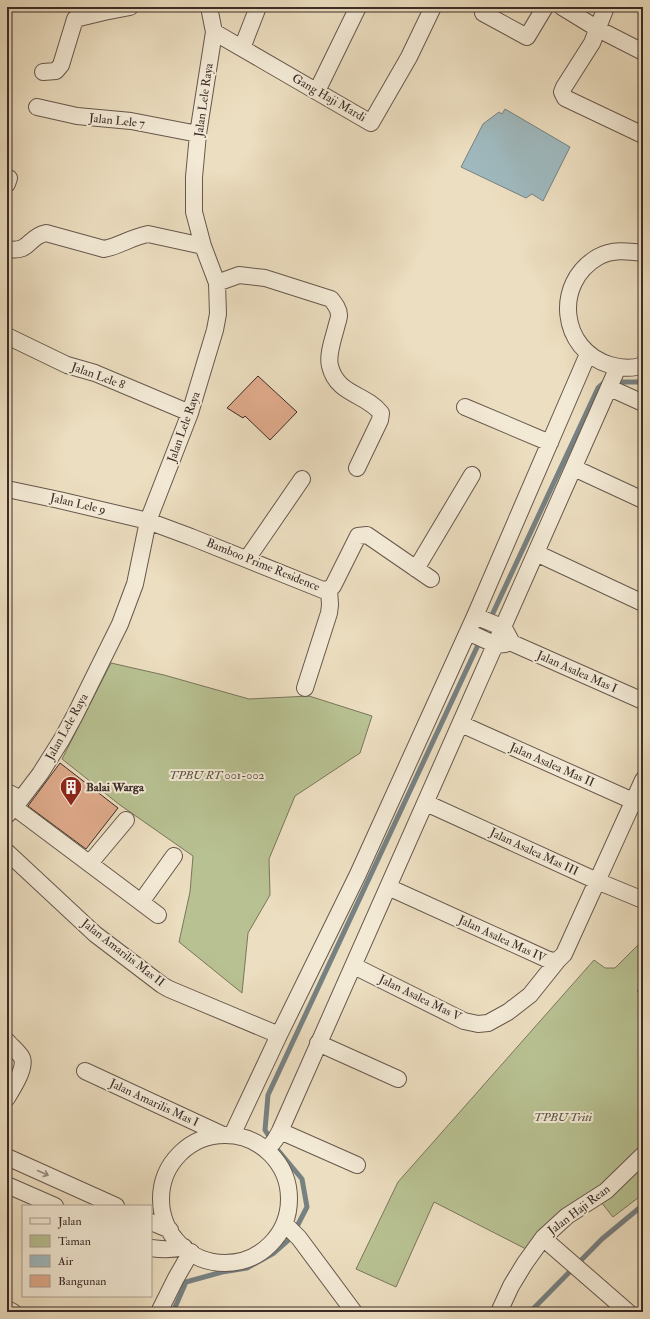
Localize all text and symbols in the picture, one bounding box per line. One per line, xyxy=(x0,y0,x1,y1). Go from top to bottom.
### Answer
street label: Jalan Lele Raya xyxy=(191,61,217,139)
street label: Gang Haji Mardi xyxy=(289,71,369,125)
street label: Jalan Lele 7 xyxy=(87,111,146,131)
street label: Jalan Lele 8 xyxy=(68,359,127,393)
street label: Jalan Lele Raya xyxy=(164,389,204,465)
street label: Jalan Lele 9 xyxy=(48,490,107,518)
street label: Bamboo Prime Residence xyxy=(204,535,322,595)
street label: Jalan Asalea Mas I xyxy=(534,647,620,696)
street label: Jalan Lele Raya xyxy=(42,690,92,764)
street label: Jalan Asalea Mas II xyxy=(506,739,597,790)
park label: TPBU RT 001-002 xyxy=(169,768,265,783)
building icon: Balai Warga xyxy=(58,774,84,807)
place label: Balai Warga xyxy=(86,780,145,795)
street label: Jalan Asalea Mas III xyxy=(486,824,581,879)
street label: Jalan Asalea Mas IV xyxy=(455,912,549,966)
street label: Jalan Amarilis Mas II xyxy=(78,915,168,990)
street label: Jalan Asalea Mas V xyxy=(375,971,464,1025)
street label: Jalan Amarilis Mas I xyxy=(106,1075,201,1130)
park label: TPBU Triti xyxy=(534,1110,593,1125)
one-way arrow xyxy=(36,1170,48,1177)
street label: Jalan Haji Rean xyxy=(544,1182,613,1239)
legend xyxy=(22,1205,152,1297)
text: Jalan xyxy=(57,1214,82,1229)
text: Taman xyxy=(58,1234,91,1249)
text: Air xyxy=(57,1254,74,1269)
text: Bangunan xyxy=(58,1274,107,1289)

